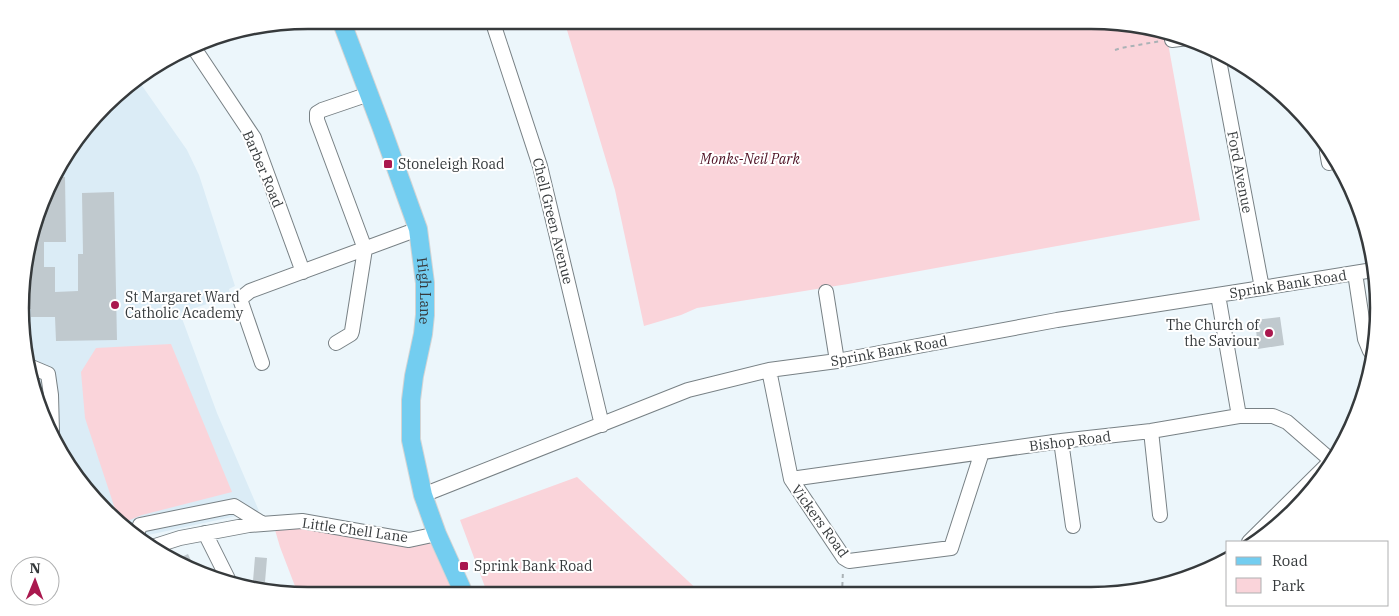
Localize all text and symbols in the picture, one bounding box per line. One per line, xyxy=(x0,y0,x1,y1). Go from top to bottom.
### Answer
street label: Barber Road xyxy=(239,128,288,211)
street label: Ford Avenue xyxy=(1223,129,1257,215)
park label: Monks-Neil Park xyxy=(699,150,800,168)
place label: Stoneleigh Road xyxy=(398,155,505,173)
street label: Chell Green Avenue xyxy=(529,156,577,286)
marker: Stoneleigh Road xyxy=(382,158,394,170)
street label: High Lane xyxy=(413,256,434,325)
street label: Sprink Bank Road xyxy=(1228,266,1348,302)
place label: St Margaret Ward Catholic Academy xyxy=(125,288,244,322)
marker: St Margaret Ward Catholic Academy xyxy=(109,299,121,311)
place label: The Church of the Saviour xyxy=(1166,316,1260,350)
marker: The Church of the Saviour xyxy=(1263,327,1275,339)
street label: Sprink Bank Road xyxy=(829,332,949,370)
street label: Bishop Road xyxy=(1028,427,1113,455)
street label: Vickers Road xyxy=(788,481,853,561)
street label: Little Chell Lane xyxy=(301,514,409,546)
legend xyxy=(1226,541,1389,606)
text: Road xyxy=(1272,551,1308,570)
north arrow xyxy=(10,556,60,606)
place label: Sprink Bank Road xyxy=(474,557,593,575)
text: N xyxy=(30,559,41,577)
marker: Sprink Bank Road xyxy=(458,560,470,572)
text: Park xyxy=(1272,576,1305,595)

